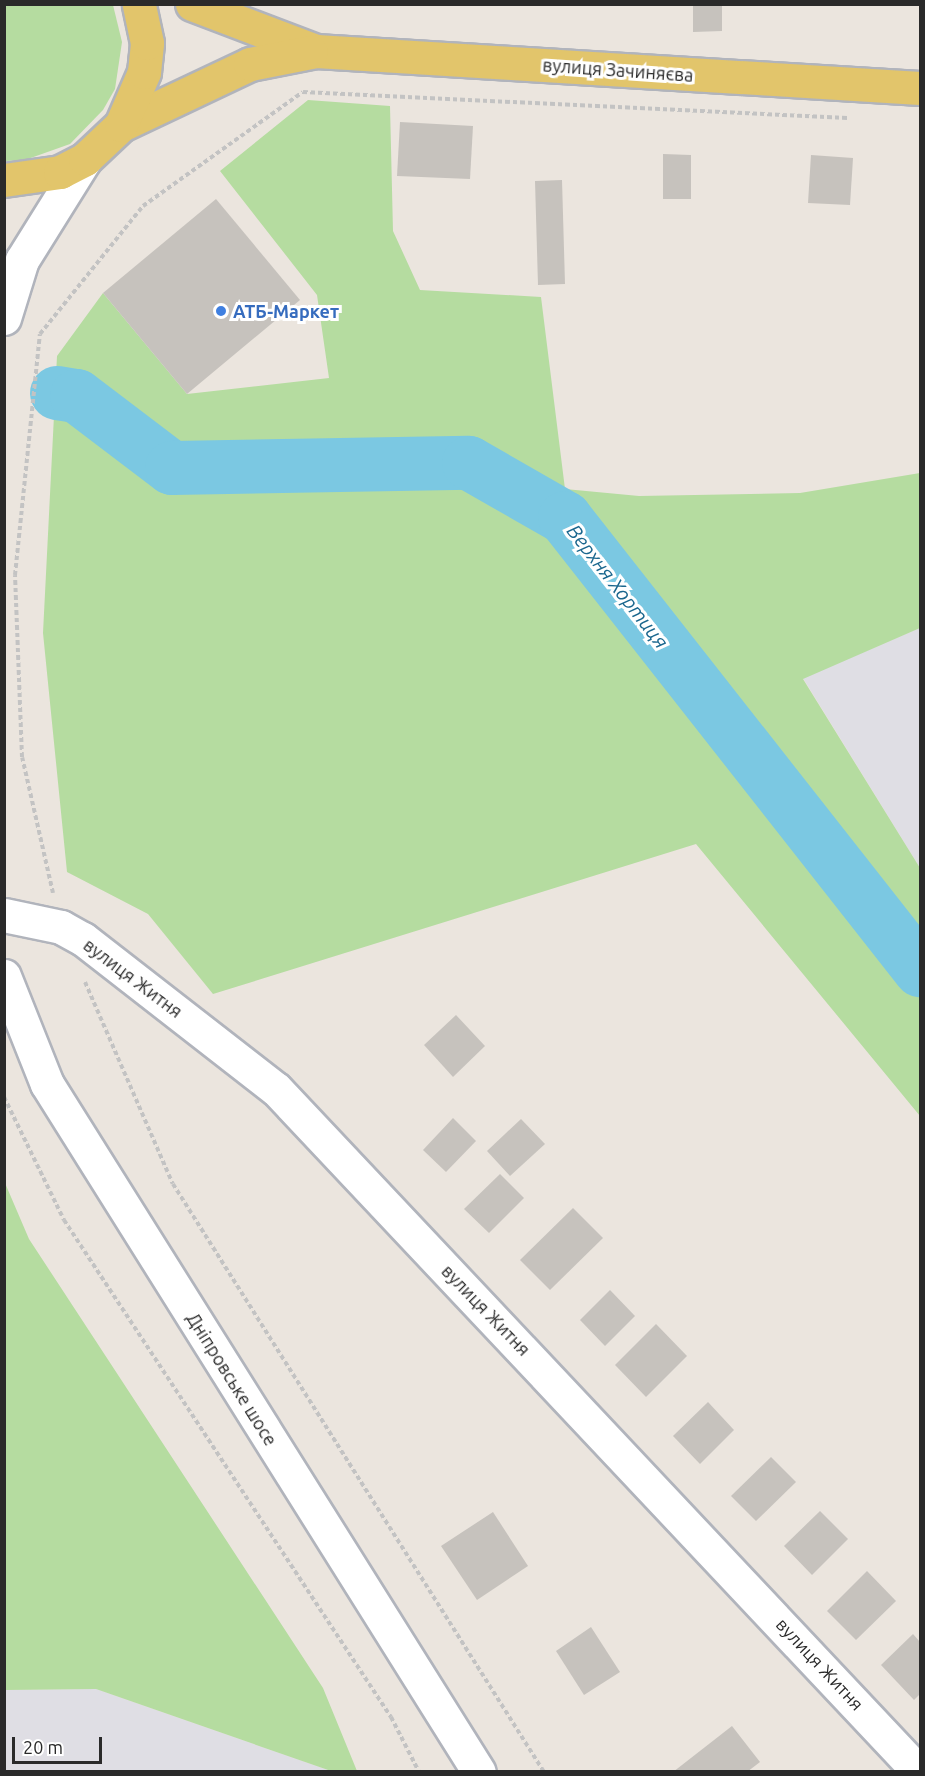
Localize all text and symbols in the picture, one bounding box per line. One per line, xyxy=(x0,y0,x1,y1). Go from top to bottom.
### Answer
street label: вулиця Зачиняєва xyxy=(542,54,694,86)
place label: АТБ-Маркет xyxy=(233,300,339,322)
marker: АТБ-Маркет xyxy=(214,304,228,318)
water label: Верхня Хортиця xyxy=(562,519,674,653)
street label: вулиця Житня xyxy=(79,934,187,1022)
street label: вулиця Житня xyxy=(437,1260,535,1360)
street label: Дніпровське шосе xyxy=(182,1308,282,1450)
street label: вулиця Житня xyxy=(772,1613,868,1715)
scale bar xyxy=(15,1725,105,1763)
text: 20 m xyxy=(23,1737,63,1757)

